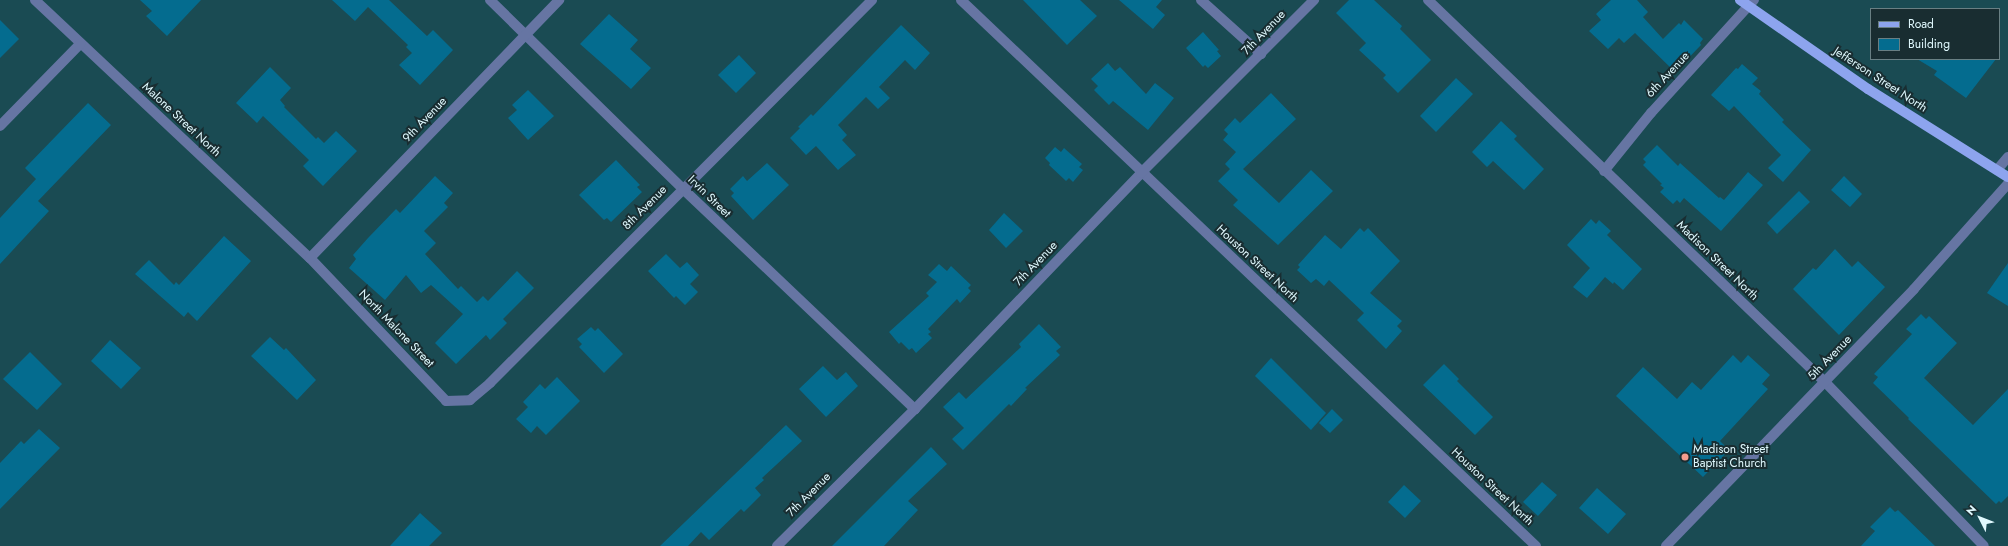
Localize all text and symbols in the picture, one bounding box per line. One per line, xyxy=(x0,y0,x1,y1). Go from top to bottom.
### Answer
street label: 7th Avenue xyxy=(1239,8,1289,58)
legend xyxy=(1870,8,2000,60)
text: Road xyxy=(1908,15,1934,33)
text: Building xyxy=(1908,35,1950,53)
street label: Jefferson Street North xyxy=(1830,44,1930,116)
street label: 6th Avenue xyxy=(1643,49,1693,101)
street label: Malone Street North xyxy=(139,80,223,160)
street label: 9th Avenue xyxy=(400,94,450,146)
street label: Irvin Street xyxy=(684,173,734,221)
street label: 8th Avenue xyxy=(620,183,670,233)
street label: Madison Street North xyxy=(1673,218,1761,304)
street label: Houston Street North xyxy=(1213,222,1301,306)
street label: 7th Avenue xyxy=(1011,239,1061,289)
street label: North Malone Street xyxy=(355,287,437,371)
street label: 5th Avenue xyxy=(1805,333,1855,383)
place label: Madison Street Baptist Church xyxy=(1693,443,1768,471)
street label: Houston Street North xyxy=(1448,445,1536,529)
marker: Madison Street Baptist Church xyxy=(1680,452,1690,462)
street label: 7th Avenue xyxy=(784,470,834,520)
north arrow xyxy=(1960,498,2000,538)
text: N xyxy=(1962,501,1980,519)

